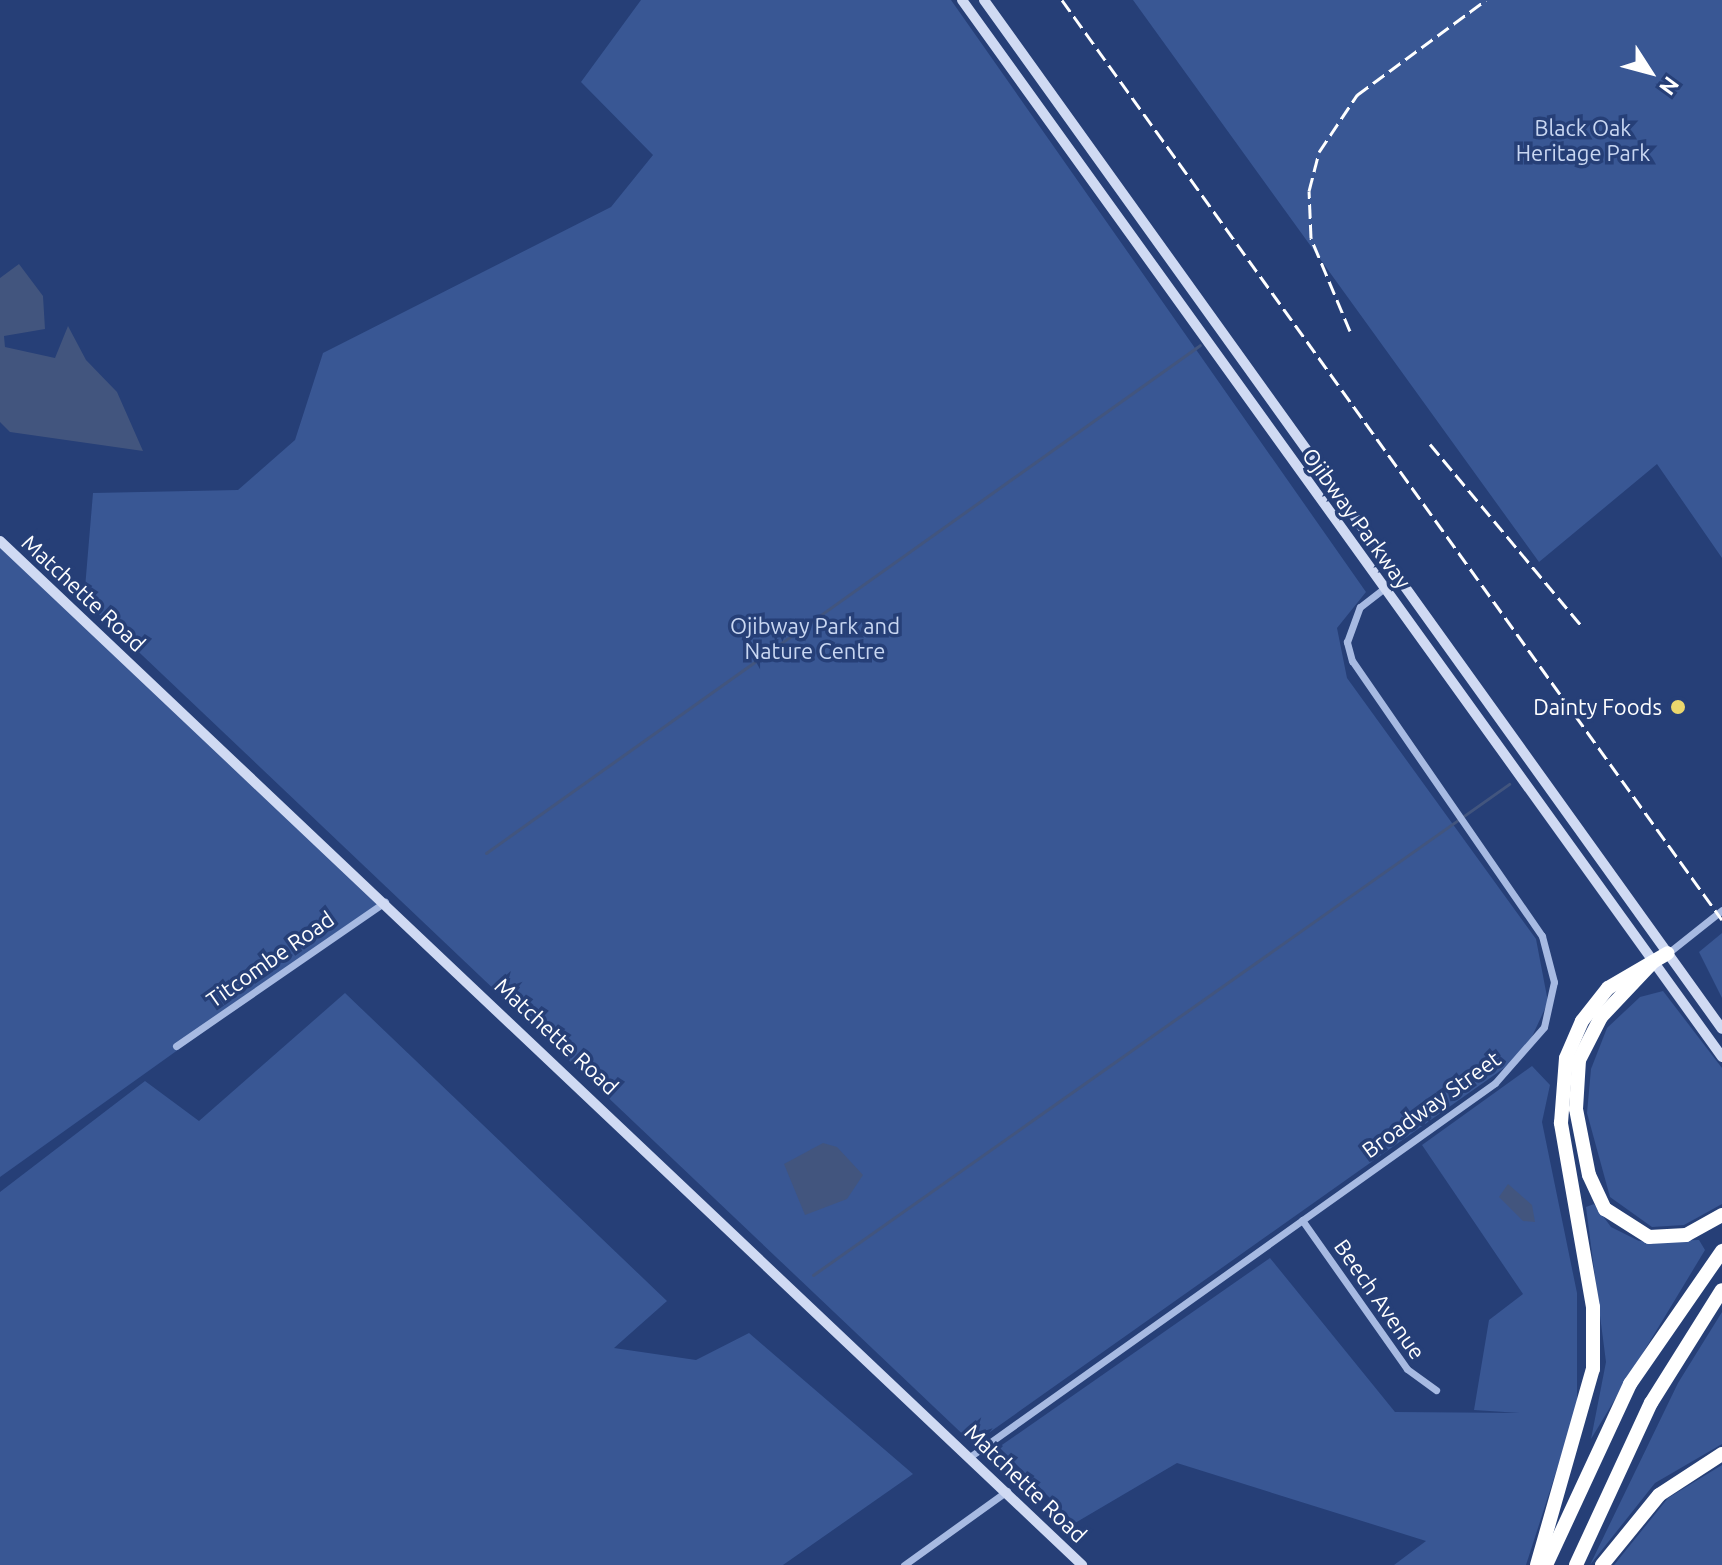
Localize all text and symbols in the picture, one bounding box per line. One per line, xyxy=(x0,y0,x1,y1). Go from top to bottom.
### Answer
north arrow xyxy=(1610,32,1690,112)
text: N xyxy=(1655,72,1685,100)
park label: Black Oak Heritage Park xyxy=(1516,114,1650,166)
street label: Ojibway Parkway xyxy=(1297,443,1417,593)
street label: Matchette Road xyxy=(17,529,151,657)
park label: Ojibway Park and Nature Centre xyxy=(730,612,900,664)
place label: Dainty Foods xyxy=(1533,694,1662,720)
marker: Dainty Foods xyxy=(1669,698,1687,716)
street label: Titcombe Road xyxy=(201,905,339,1013)
street label: Matchette Road xyxy=(490,972,624,1100)
street label: Broadway Street xyxy=(1357,1045,1505,1163)
street label: Beech Avenue xyxy=(1329,1234,1431,1364)
street label: Matchette Road xyxy=(960,1418,1092,1548)

